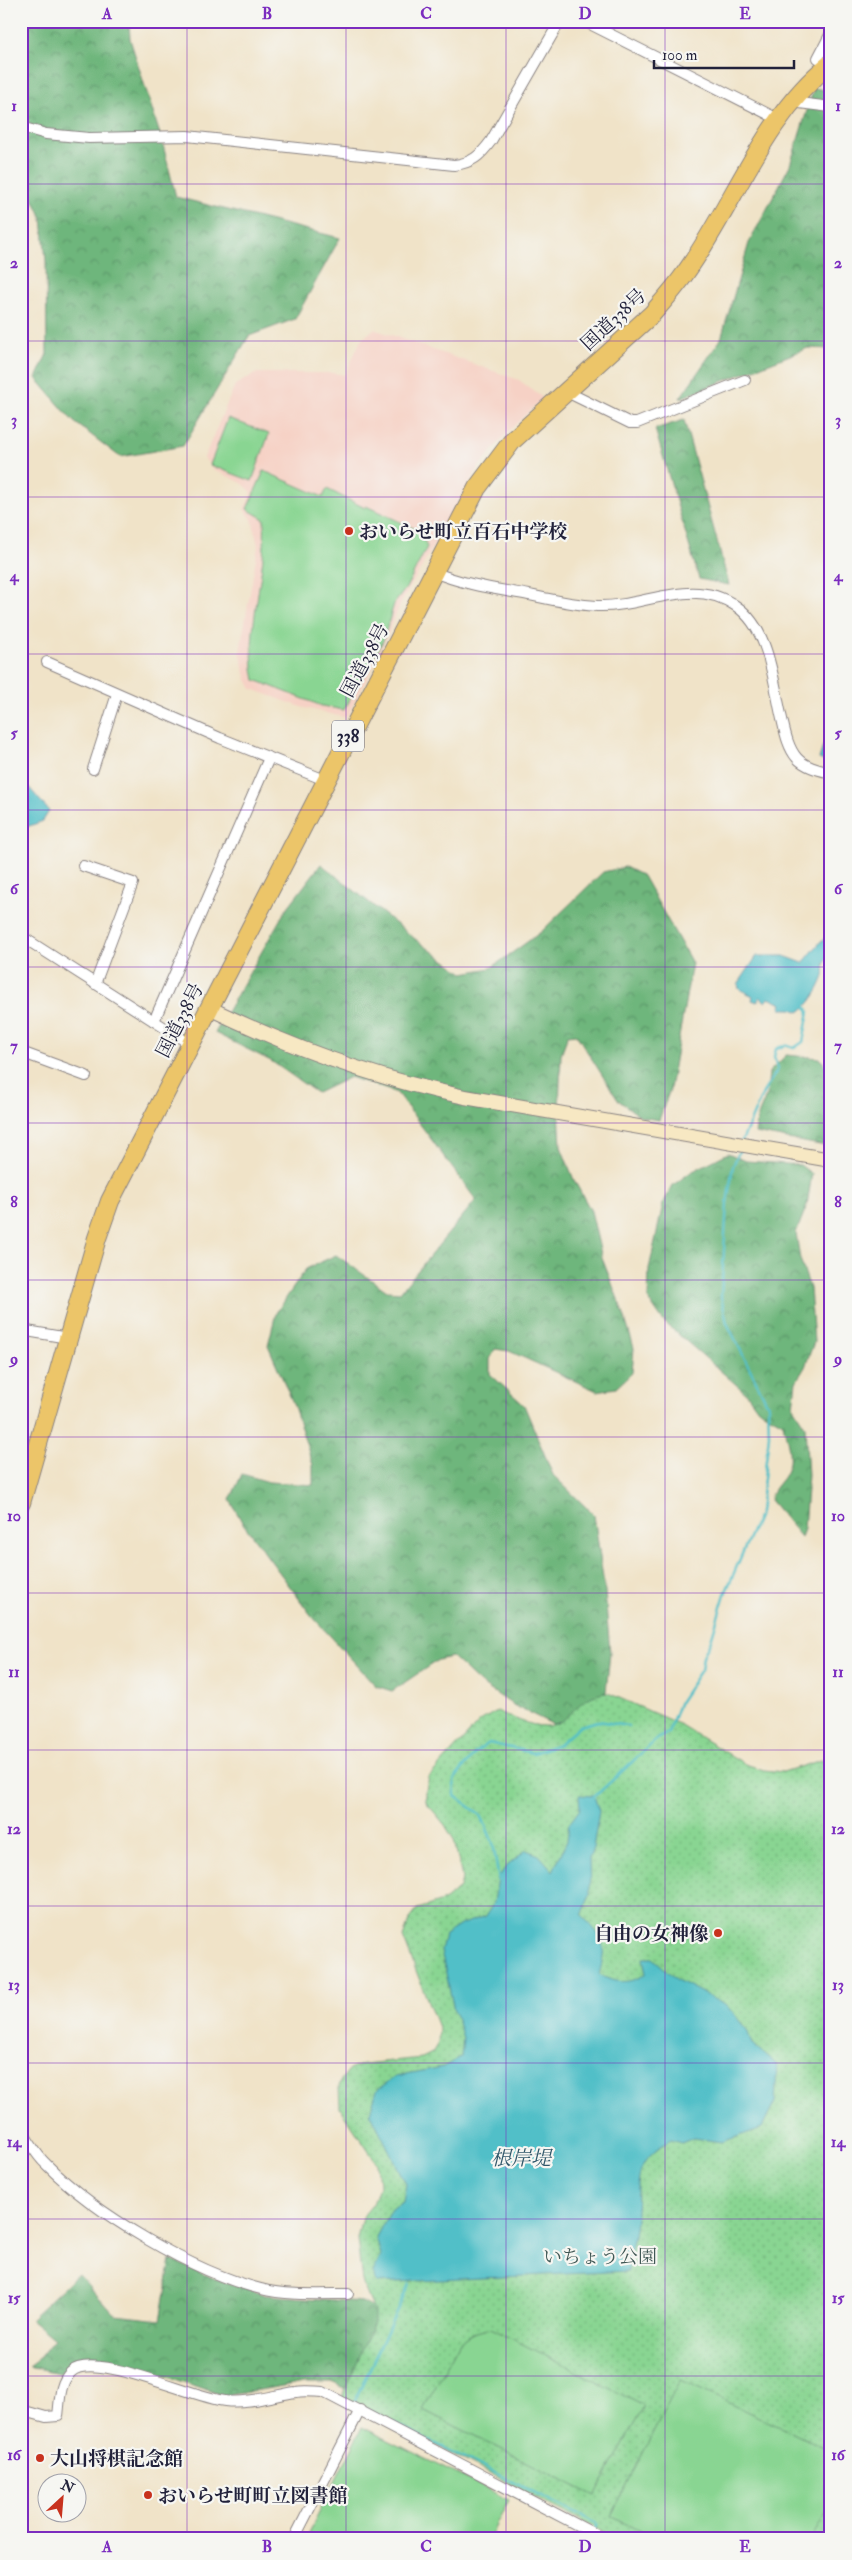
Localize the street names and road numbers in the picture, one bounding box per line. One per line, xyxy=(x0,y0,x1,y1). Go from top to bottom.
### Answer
street label: 国道338号 xyxy=(576,284,651,356)
street label: 国道338号 xyxy=(335,619,394,702)
road number: 338 xyxy=(332,720,364,751)
street label: 国道338号 xyxy=(151,979,209,1062)

